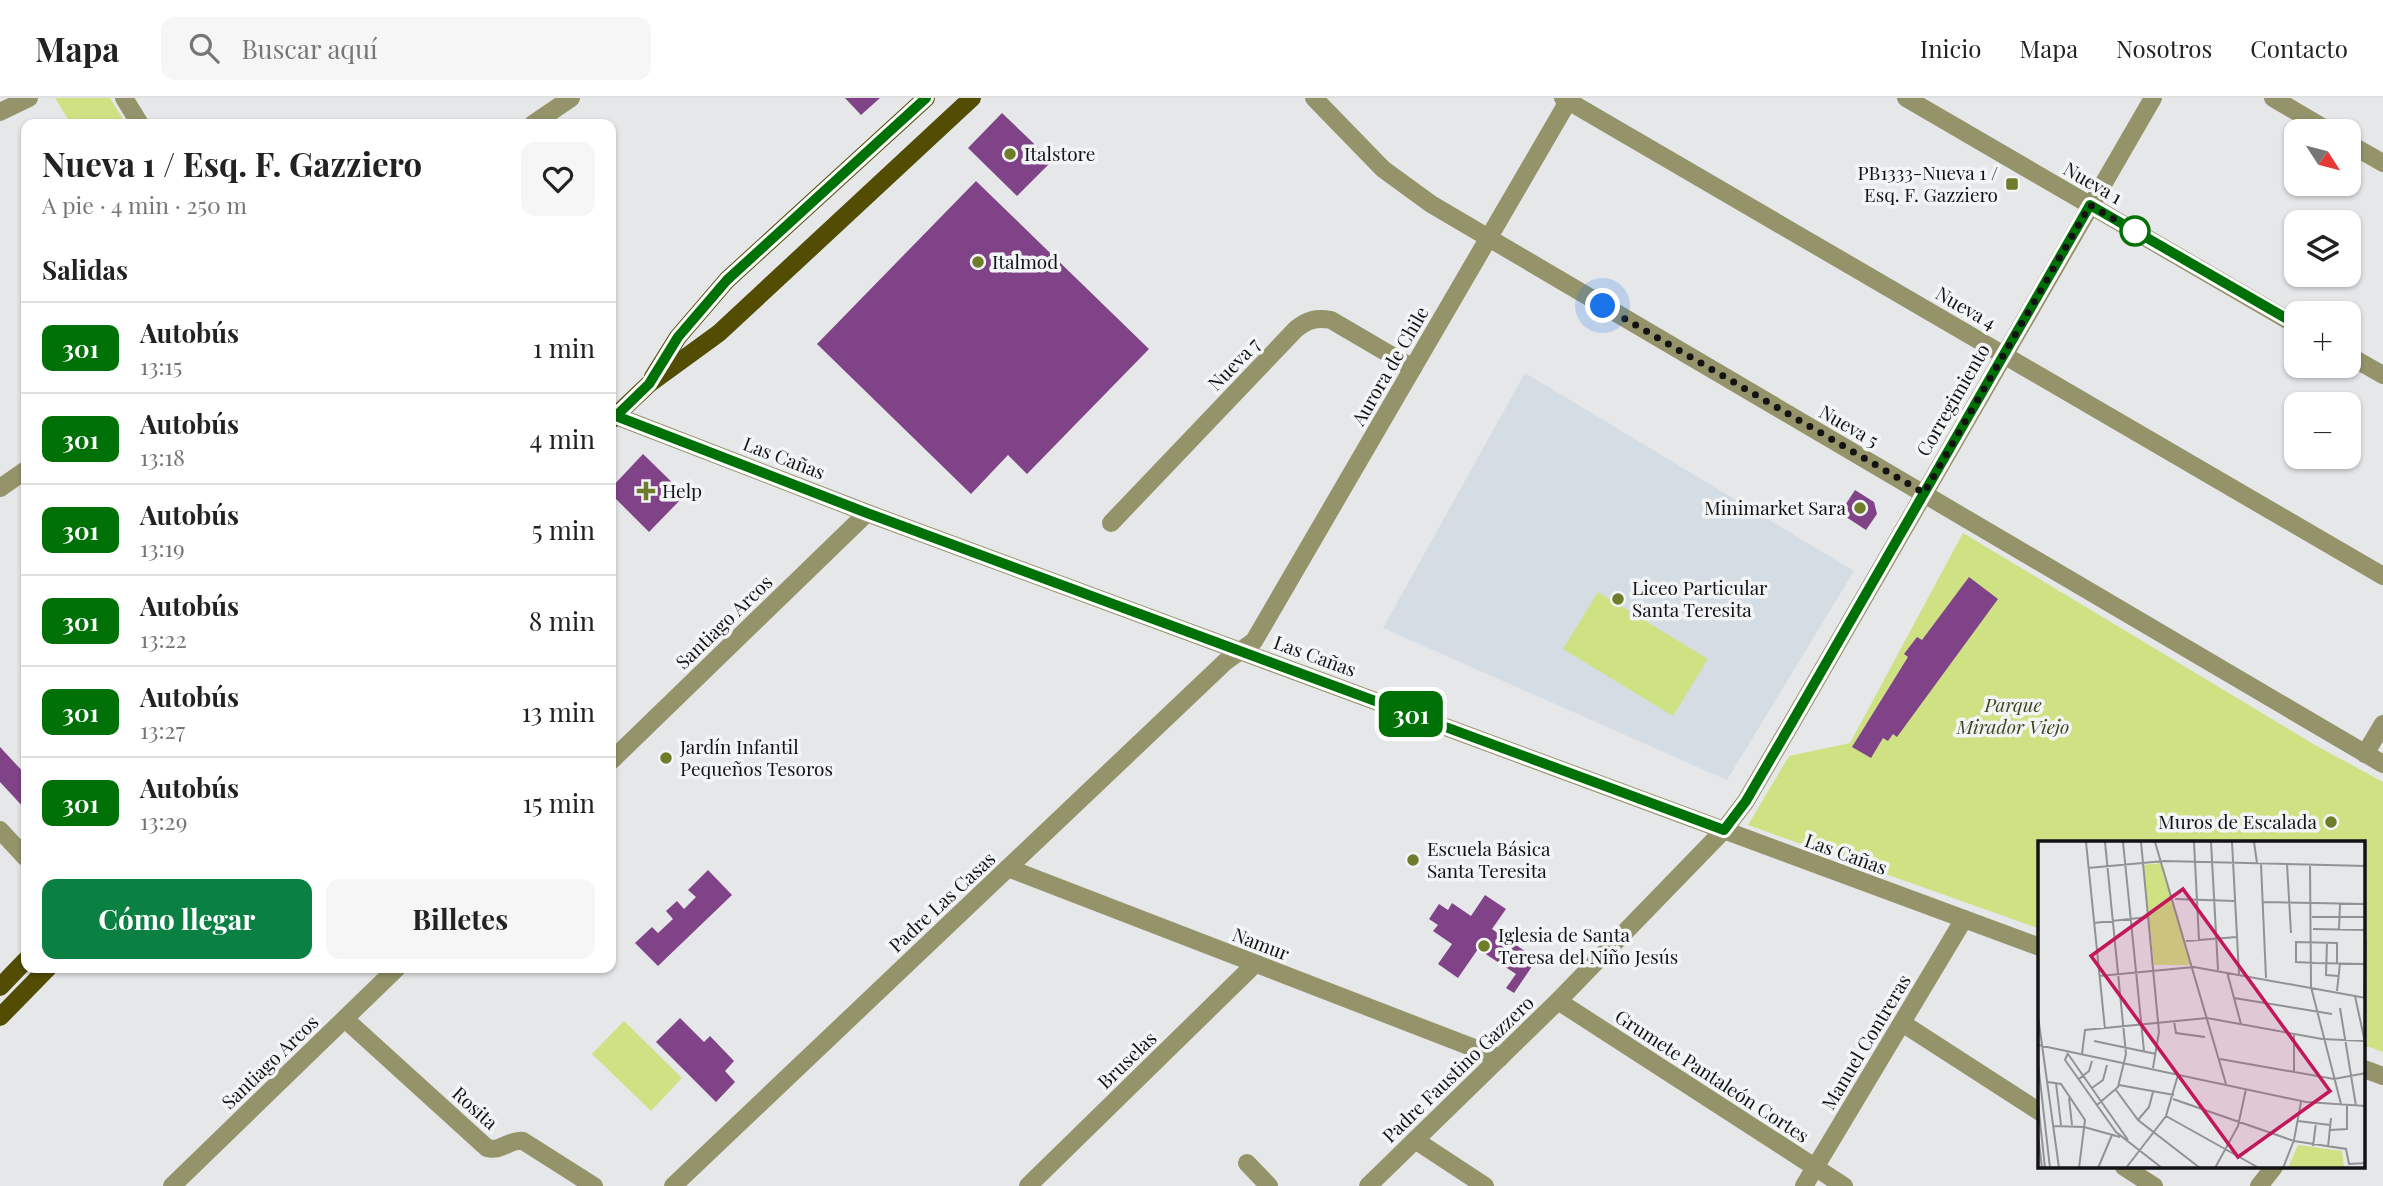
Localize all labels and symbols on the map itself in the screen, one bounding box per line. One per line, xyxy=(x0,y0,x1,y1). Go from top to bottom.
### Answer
north arrow xyxy=(2284,119,2361,196)
place label: Italstore xyxy=(1024,140,1095,166)
marker: Italstore xyxy=(1002,146,1018,162)
street label: Nueva 1 xyxy=(2059,155,2128,209)
place label: PB1333-Nueva 1 / Esq. F. Gazziero xyxy=(1857,159,1998,207)
marker: PB1333-Nueva 1 / Esq. F. Gazziero xyxy=(2004,176,2020,192)
unlabelled marker xyxy=(2120,216,2150,246)
place label: Italmod xyxy=(992,248,1058,274)
marker: Italmod xyxy=(970,254,986,270)
street label: Nueva 4 xyxy=(1931,279,2002,335)
your location xyxy=(1585,288,1620,323)
street label: Aurora de Chile xyxy=(1344,301,1434,431)
street label: Nueva 7 xyxy=(1202,331,1265,396)
street label: Corregimiento xyxy=(1909,339,1995,460)
street label: Nueva 5 xyxy=(1815,398,1884,453)
street label: Las Cañas xyxy=(740,430,829,485)
place label: Help xyxy=(662,477,702,503)
marker: Help xyxy=(636,481,656,501)
place label: Minimarket Sara xyxy=(1704,494,1847,520)
marker: Minimarket Sara xyxy=(1852,500,1868,516)
street label: Santiago Arcos xyxy=(669,568,777,674)
place label: Liceo Particular Santa Teresita xyxy=(1632,574,1768,622)
marker: Liceo Particular Santa Teresita xyxy=(1610,591,1626,607)
street label: Las Cañas xyxy=(1271,628,1360,682)
line badge: 301 xyxy=(1371,691,1451,737)
park label: Parque Mirador Viejo xyxy=(1956,691,2069,739)
place label: Jardín Infantil Pequeños Tesoros xyxy=(679,733,833,781)
marker: Jardín Infantil Pequeños Tesoros xyxy=(658,750,674,766)
place label: Muros de Escalada xyxy=(2158,808,2318,834)
marker: Muros de Escalada xyxy=(2323,814,2339,830)
street label: Las Cañas xyxy=(1802,826,1891,880)
place label: Escuela Básica Santa Teresita xyxy=(1427,835,1551,883)
inset map xyxy=(2038,841,2366,1168)
street label: Padre Las Casas xyxy=(882,845,1000,957)
marker: Escuela Básica Santa Teresita xyxy=(1405,852,1421,868)
street label: Namur xyxy=(1229,920,1294,966)
place label: Iglesia de Santa Teresa del Niño Jesús xyxy=(1498,921,1678,969)
marker: Iglesia de Santa Teresa del Niño Jesús xyxy=(1476,938,1492,954)
street label: Manuel Contreras xyxy=(1814,969,1916,1114)
street label: Padre Faustino Gazzero xyxy=(1376,989,1539,1147)
street label: Grumete Pantaleón Cortes xyxy=(1610,1003,1815,1148)
street label: Santiago Arcos xyxy=(215,1008,323,1114)
street label: Bruselas xyxy=(1091,1025,1161,1094)
street label: Rosita xyxy=(447,1080,504,1135)

